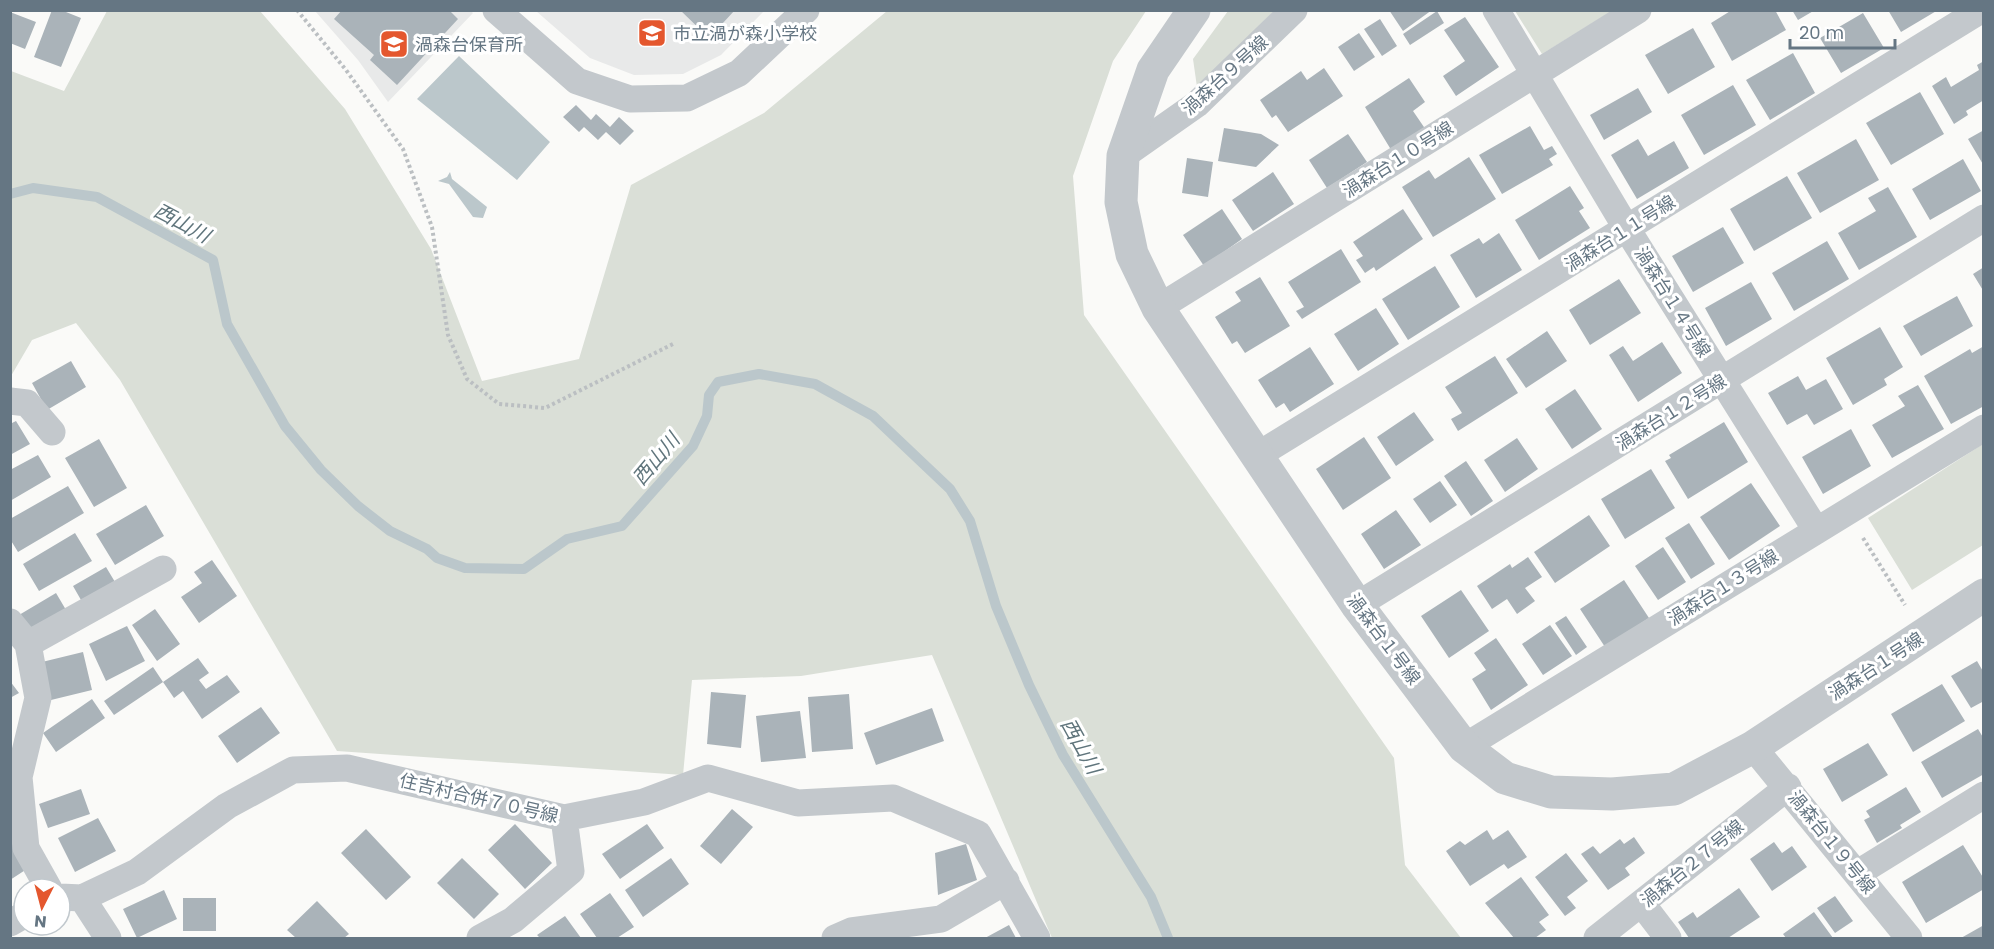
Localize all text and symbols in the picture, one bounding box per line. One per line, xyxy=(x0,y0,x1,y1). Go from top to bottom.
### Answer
scale bar xyxy=(1790,12,1895,50)
school or university icon: 市立渦が森小学校 xyxy=(636,17,668,49)
text: 20 m xyxy=(1799,20,1844,45)
place label: 市立渦が森小学校 xyxy=(673,21,817,46)
school or university icon: 渦森台保育所 xyxy=(378,28,410,60)
street label: 渦森台９号線 xyxy=(1177,30,1273,120)
place label: 渦森台保育所 xyxy=(415,32,523,57)
street label: 渦森台１０号線 xyxy=(1338,115,1458,203)
street label: 渦森台１１号線 xyxy=(1560,189,1680,277)
water label: 西山川 xyxy=(149,197,217,250)
street label: 渦森台１４号線 xyxy=(1629,242,1717,362)
street label: 渦森台１２号線 xyxy=(1611,368,1731,456)
water label: 西山川 xyxy=(626,425,687,491)
street label: 渦森台１３号線 xyxy=(1663,543,1783,631)
street label: 渦森台１号線 xyxy=(1342,588,1426,690)
street label: 渦森台１号線 xyxy=(1824,626,1928,706)
water label: 西山川 xyxy=(1054,713,1109,781)
street label: 住吉村合併７０号線 xyxy=(397,768,561,828)
street label: 渦森台１９号線 xyxy=(1783,785,1881,899)
street label: 渦森台２７号線 xyxy=(1635,814,1749,912)
north arrow xyxy=(12,877,72,937)
text: N xyxy=(33,909,48,933)

